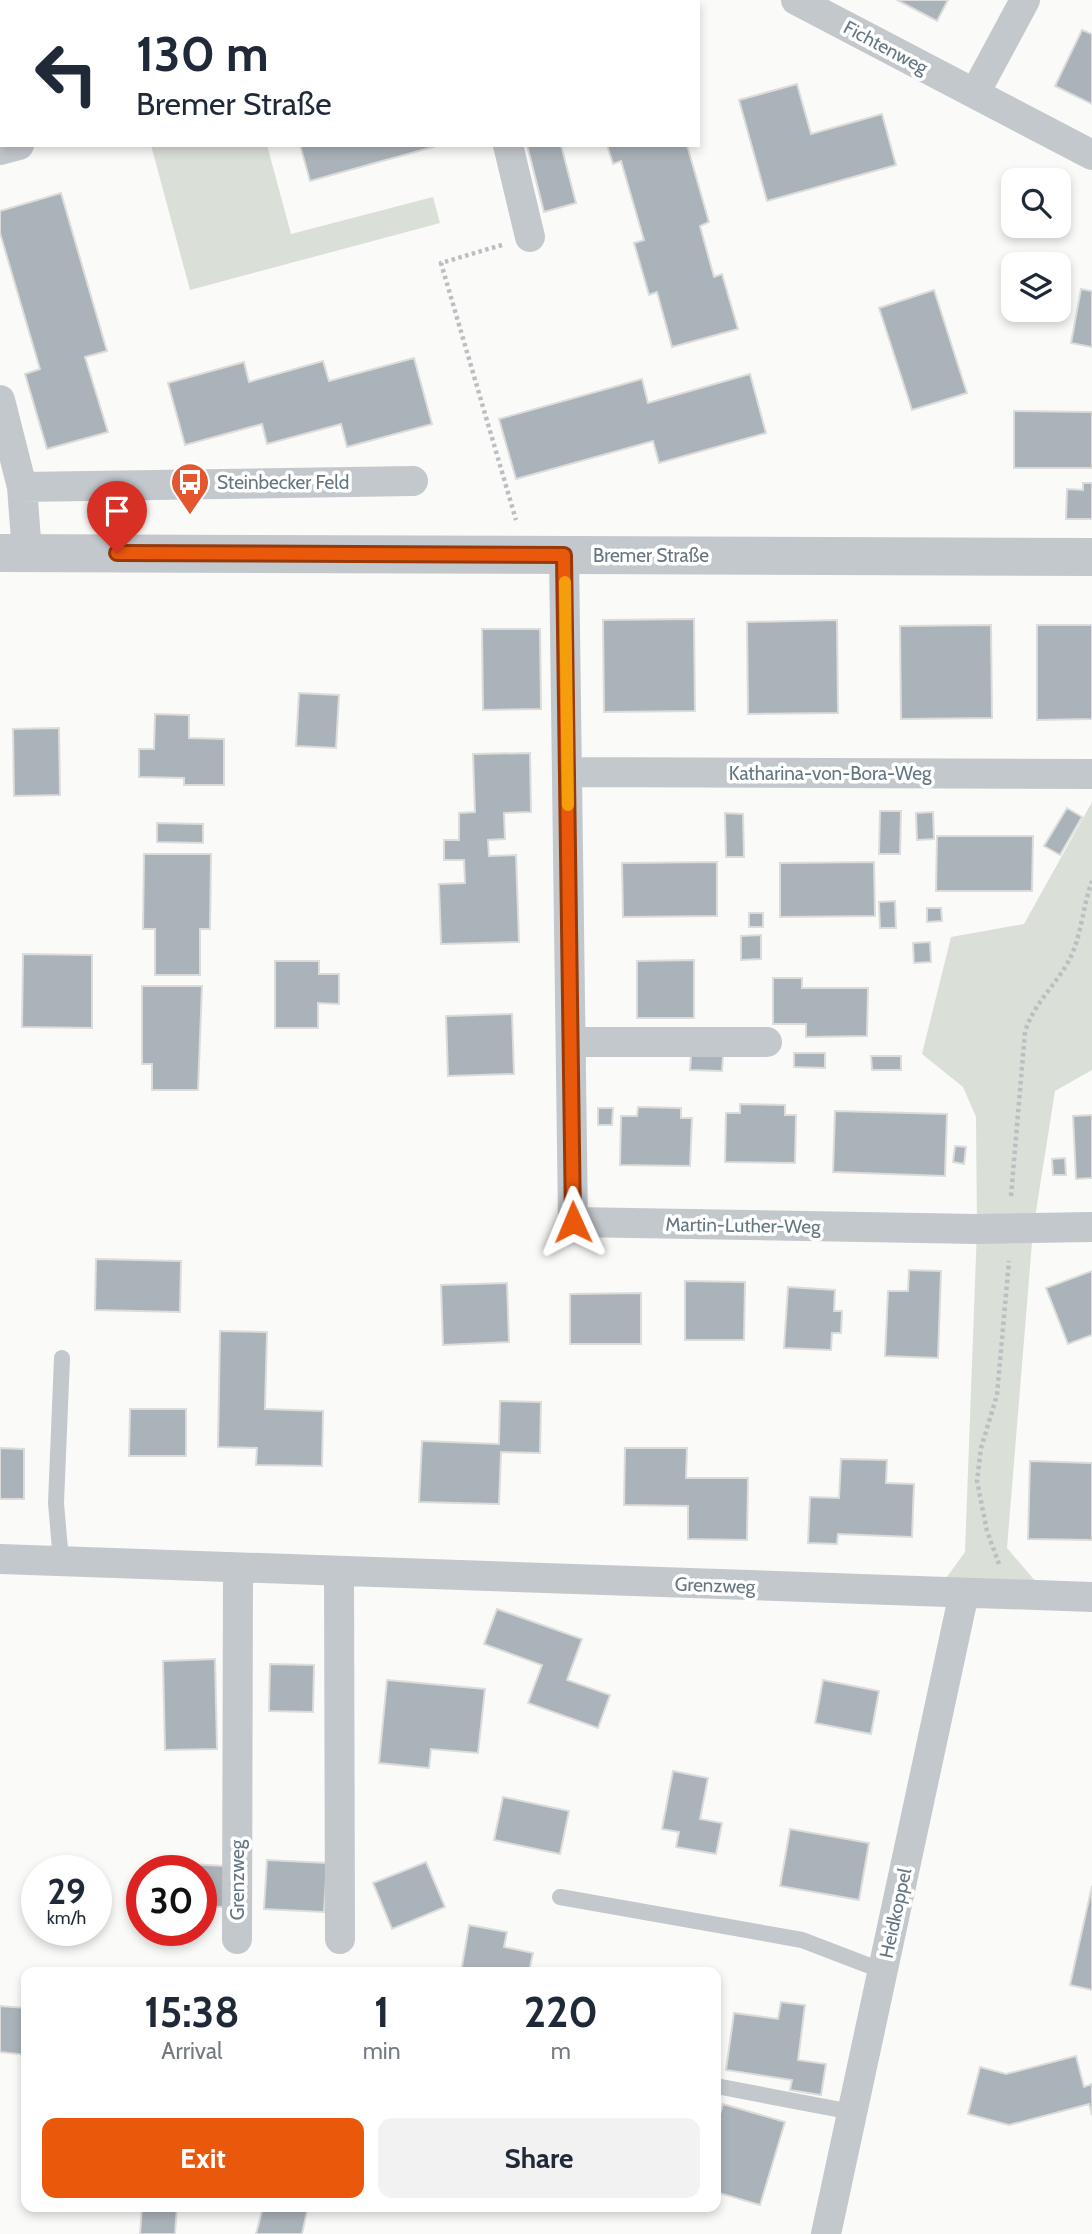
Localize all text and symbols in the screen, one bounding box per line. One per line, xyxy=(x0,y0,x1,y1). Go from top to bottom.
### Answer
street label: Fichtenweg xyxy=(840,16,932,79)
text: 130 m xyxy=(136,24,269,83)
icon: left xyxy=(21,28,112,119)
text: Bremer Straße xyxy=(136,84,332,123)
map controls xyxy=(1001,168,1071,322)
button: search xyxy=(1001,168,1071,238)
button: layers xyxy=(1001,252,1071,322)
bus stop icon: Steinbecker Feld xyxy=(169,461,211,516)
place label: Steinbecker Feld xyxy=(217,471,349,494)
pin xyxy=(87,481,147,553)
icon: arrive xyxy=(98,492,136,530)
street label: Bremer Straße xyxy=(593,544,709,567)
street label: Katharina-von-Bora-Weg xyxy=(729,762,932,785)
position arrow xyxy=(536,1185,610,1259)
street label: Martin-Luther-Weg xyxy=(665,1213,821,1238)
street label: Grenzweg xyxy=(674,1573,756,1598)
street label: Grenzweg xyxy=(226,1839,249,1920)
speed limit sign: 30 xyxy=(126,1855,217,1946)
street label: Heidkoppel xyxy=(875,1866,916,1960)
text: 29 xyxy=(47,1870,86,1913)
text: km/h xyxy=(47,1907,86,1929)
text: 15:38 xyxy=(144,1986,240,2038)
text: 1 xyxy=(374,1986,389,2038)
text: 220 xyxy=(524,1986,598,2038)
text: Arrival xyxy=(161,2037,222,2065)
text: min xyxy=(363,2037,401,2065)
text: m xyxy=(551,2037,571,2065)
button: Exit xyxy=(42,2118,364,2198)
button: Share xyxy=(378,2118,700,2198)

